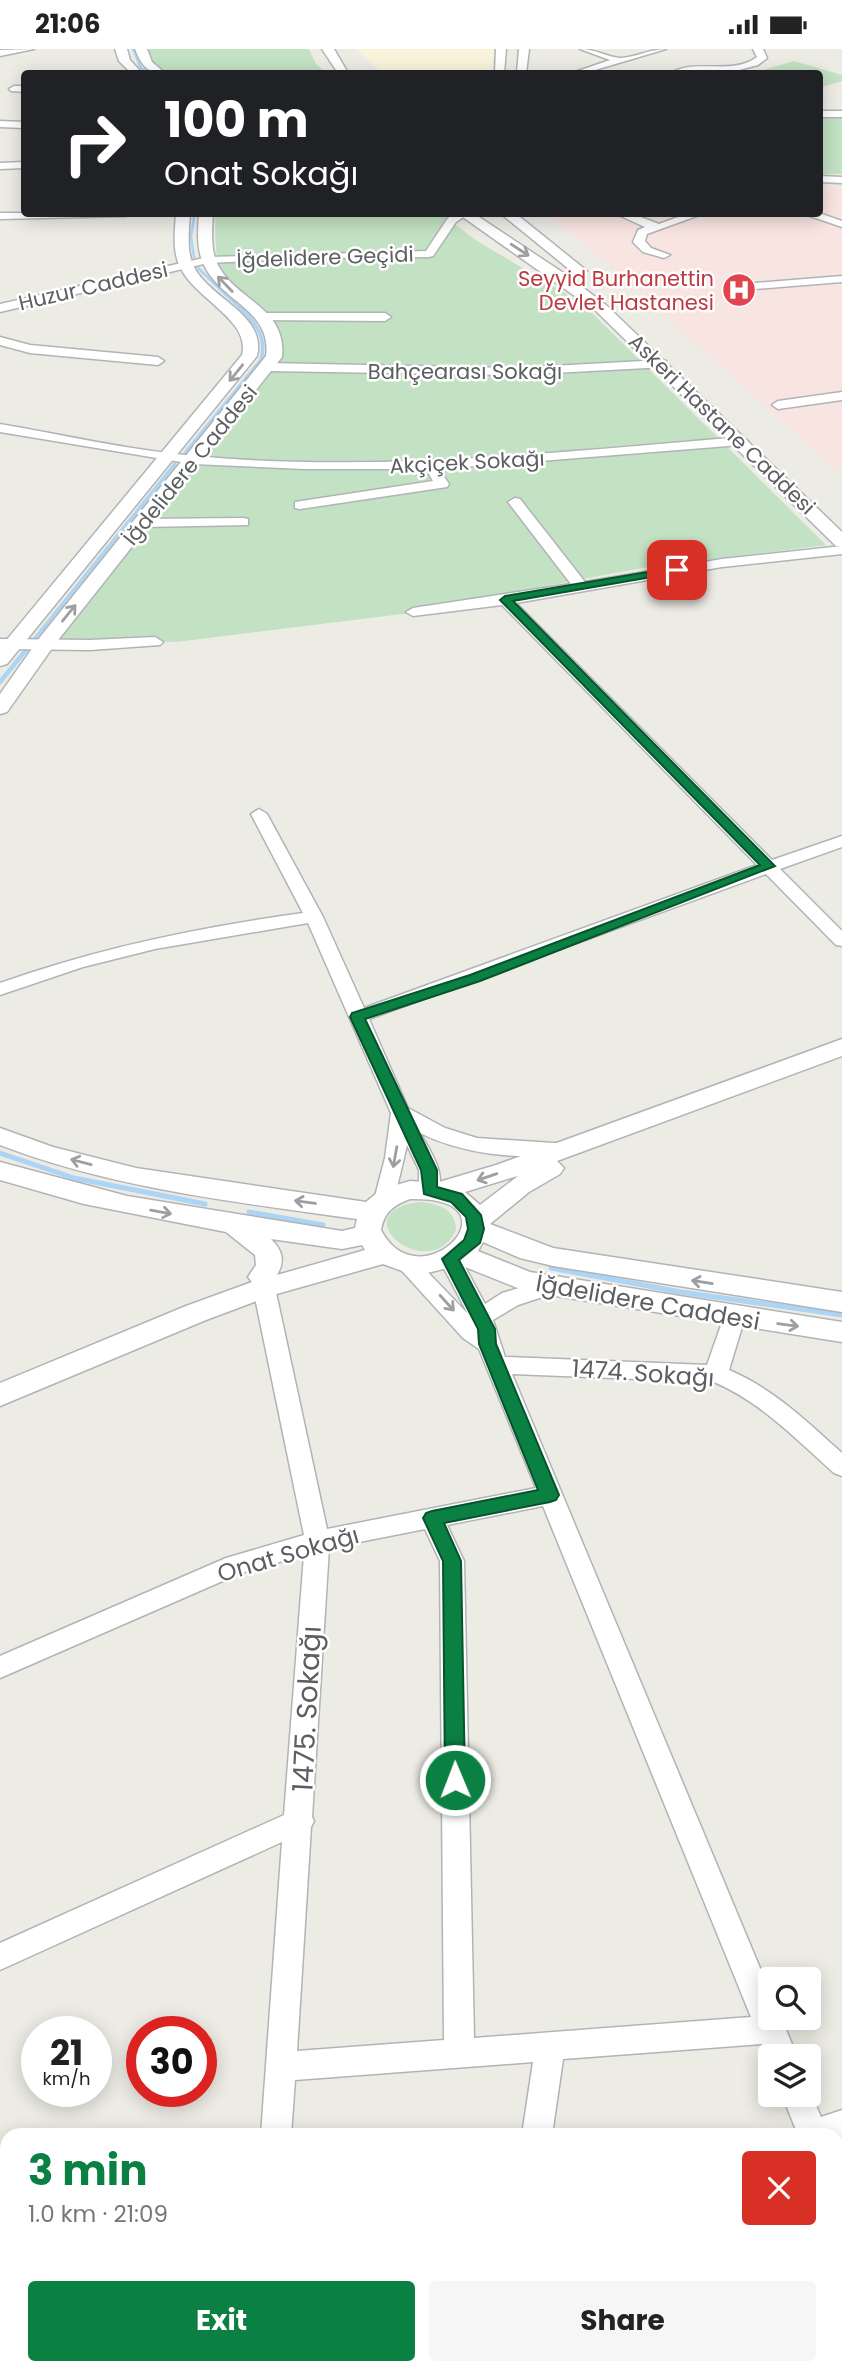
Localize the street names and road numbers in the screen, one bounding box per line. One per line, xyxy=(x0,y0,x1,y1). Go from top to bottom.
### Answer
street label: İğdelidere Geçidi xyxy=(236,239,414,275)
street label: Huzur Caddesi xyxy=(16,255,170,317)
street label: Askeri Hastane Caddesi xyxy=(622,327,822,521)
street label: Bahçearası Sokağı xyxy=(368,357,562,386)
street label: İğdelidere Caddesi xyxy=(116,379,264,551)
street label: Akçiçek Sokağı xyxy=(389,443,545,481)
street label: İğdelidere Caddesi xyxy=(533,1266,763,1338)
street label: 1474. Sokağı xyxy=(571,1352,715,1394)
street label: Onat Sokağı xyxy=(213,1518,363,1590)
street label: 1475. Sokağı xyxy=(283,1625,331,1793)

